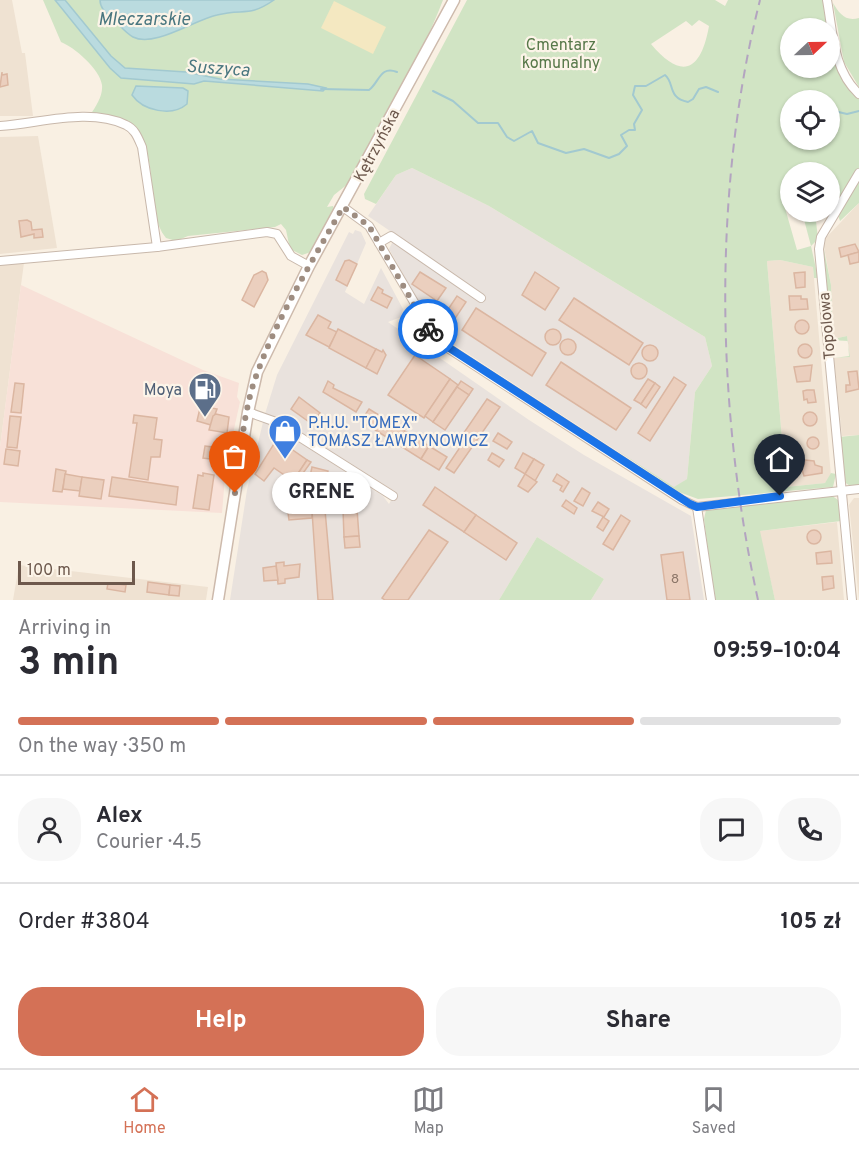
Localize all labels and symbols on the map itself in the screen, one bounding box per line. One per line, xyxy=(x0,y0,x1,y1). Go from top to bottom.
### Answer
water label: Mleczarskie xyxy=(98,9,191,32)
north arrow xyxy=(780,18,840,78)
park label: Cmentarz komunalny xyxy=(522,36,600,74)
water label: Suszyca xyxy=(185,56,251,83)
street label: Kętrzyńska xyxy=(350,106,405,186)
street label: Topolowa xyxy=(815,291,841,360)
courier xyxy=(398,299,458,359)
fuel station icon: Moya xyxy=(187,371,223,418)
place label: Moya xyxy=(144,381,182,401)
shop icon: P.H.U. "TOMEX" TOMASZ ŁAWRYNOWICZ xyxy=(267,413,303,460)
place label: P.H.U. "TOMEX" TOMASZ ŁAWRYNOWICZ xyxy=(308,414,489,452)
pin xyxy=(209,431,260,493)
pin xyxy=(754,434,805,496)
callout: GRENE xyxy=(271,472,370,514)
scale bar xyxy=(18,558,135,586)
house number: 8 xyxy=(671,571,679,588)

